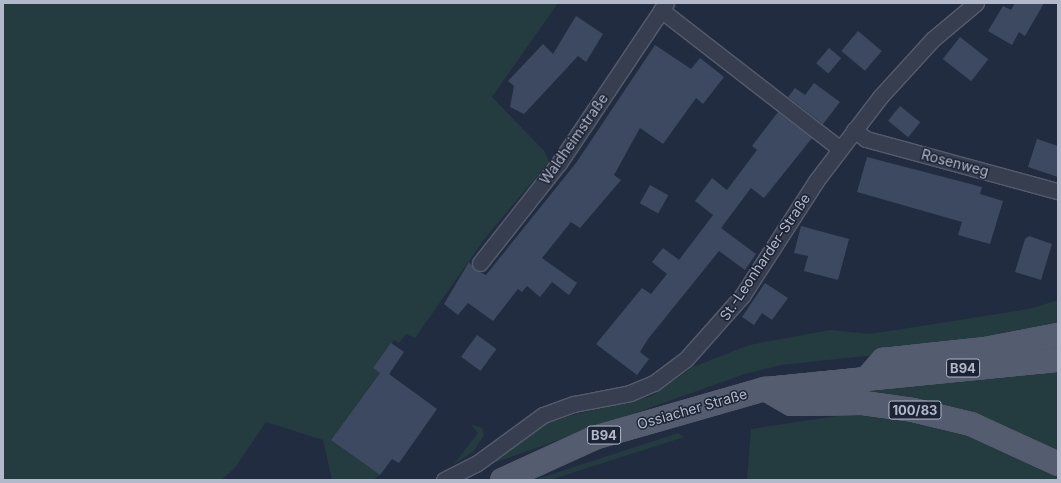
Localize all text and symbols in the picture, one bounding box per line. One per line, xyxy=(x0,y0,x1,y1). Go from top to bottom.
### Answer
street label: Waldheimstraße xyxy=(536,90,612,188)
street label: Rosenweg xyxy=(920,146,990,180)
street label: St.-Leonharder-Straße xyxy=(716,190,814,324)
road number: B94 xyxy=(946,357,980,379)
street label: Ossiacher Straße xyxy=(635,385,749,433)
road number: 100/83 xyxy=(888,399,942,421)
road number: B94 xyxy=(587,424,621,446)

